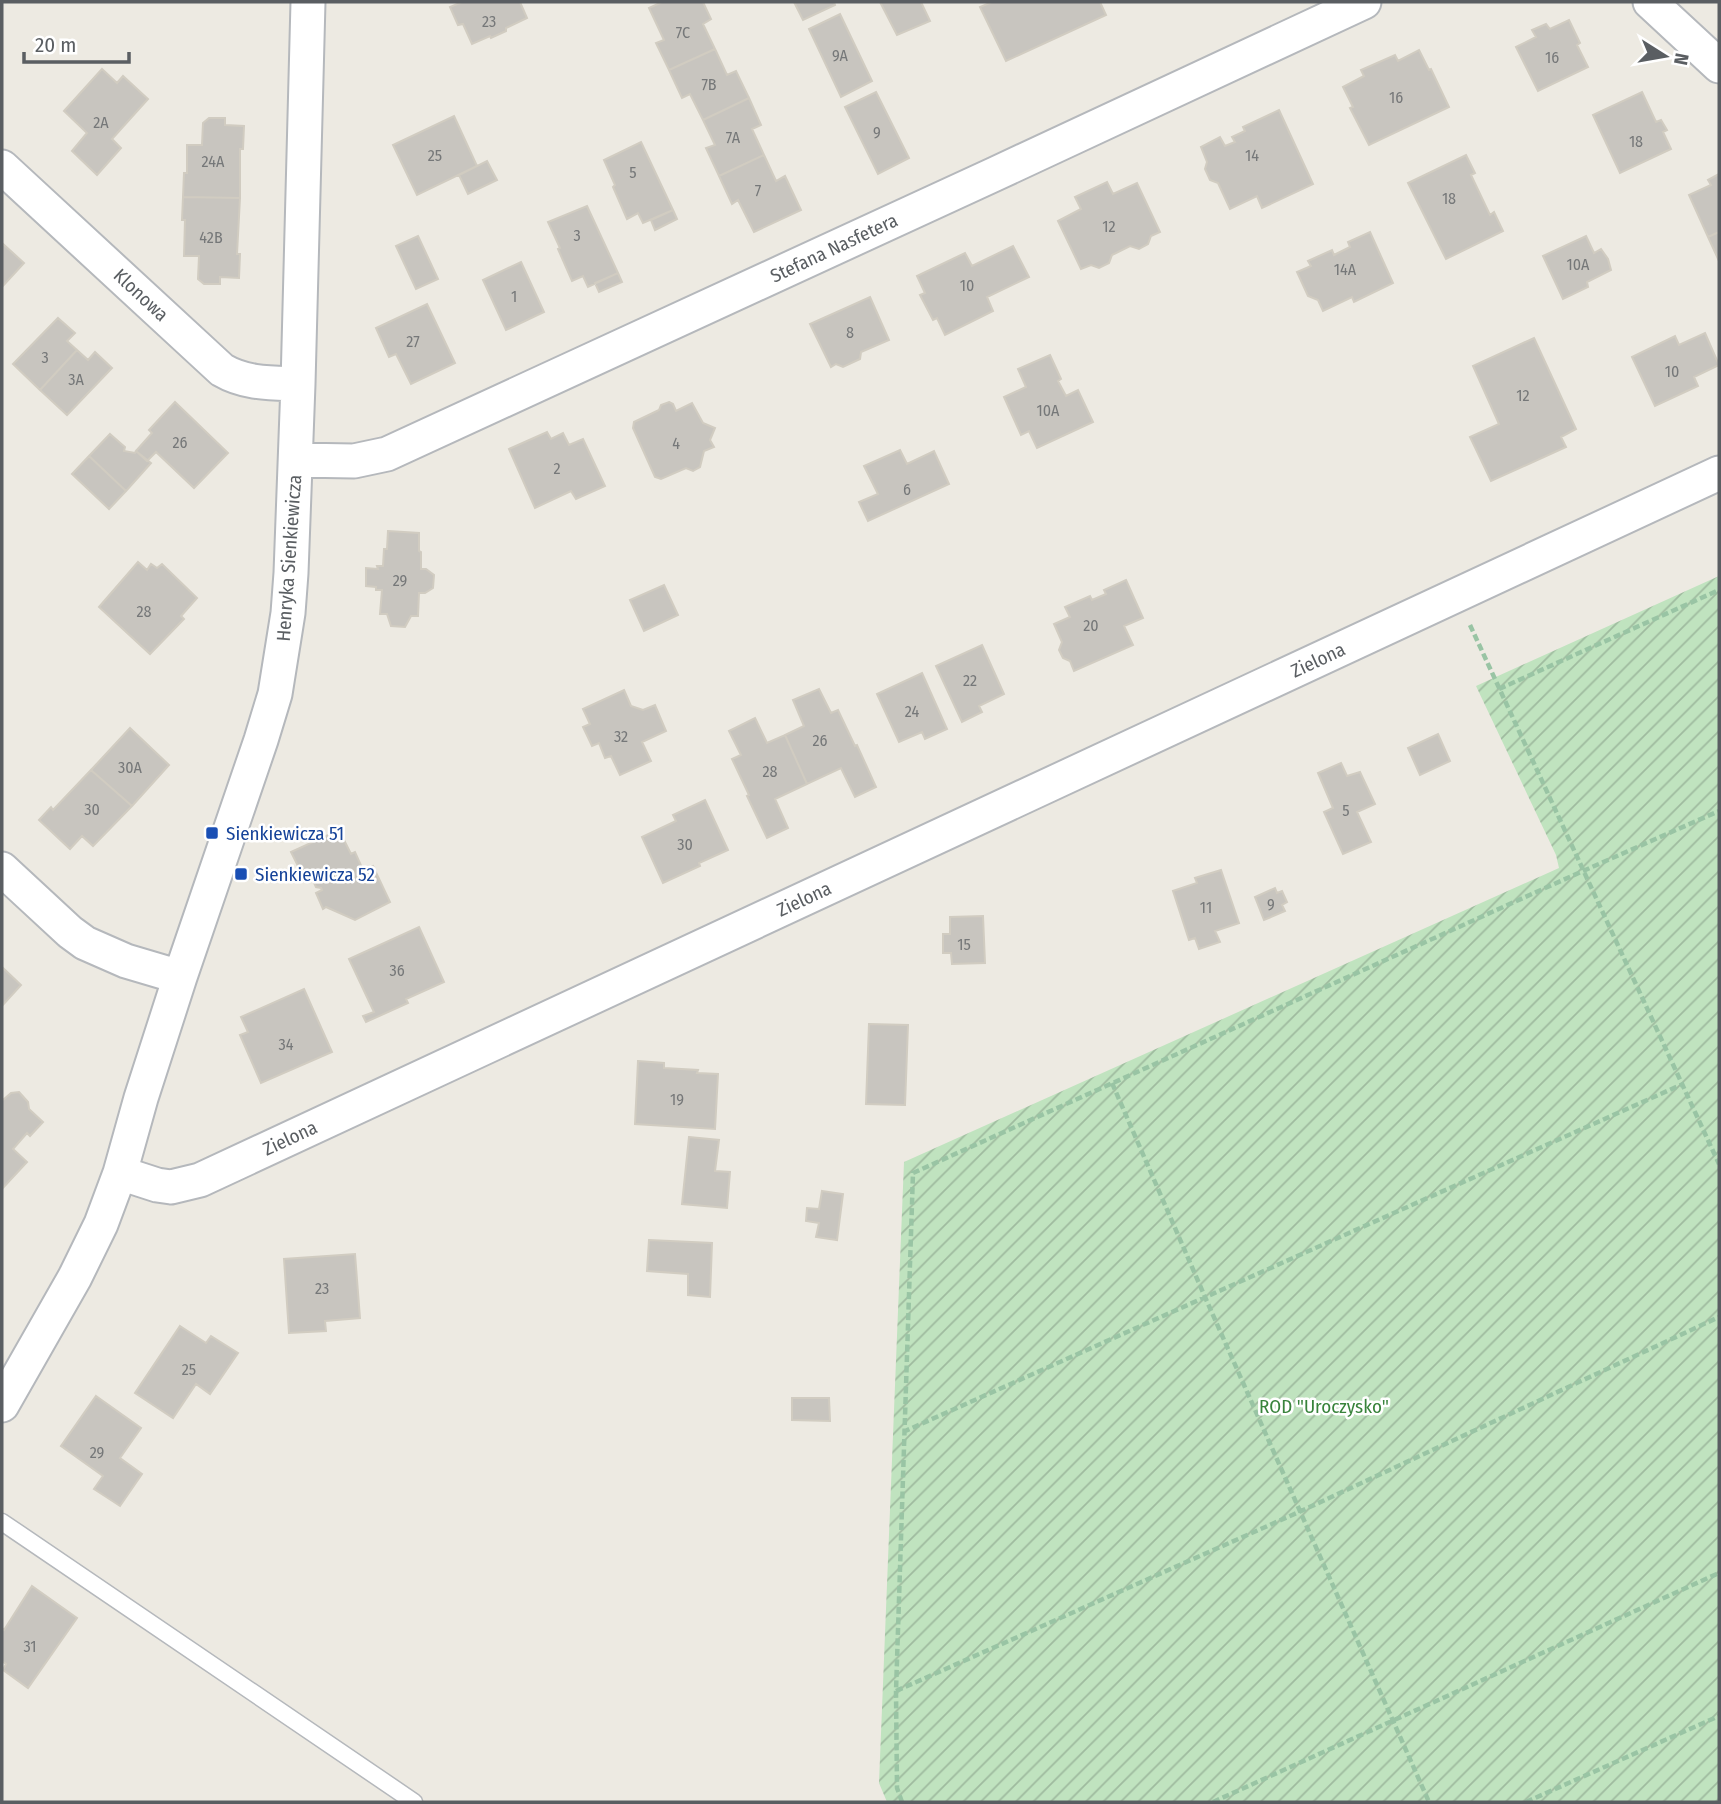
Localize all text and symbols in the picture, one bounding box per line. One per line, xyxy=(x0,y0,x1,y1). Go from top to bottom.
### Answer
house number: 23 xyxy=(482,12,496,31)
scale bar xyxy=(24,21,130,65)
north arrow xyxy=(1630,21,1700,91)
house number: 7C xyxy=(676,23,690,42)
text: 20 m xyxy=(35,32,76,58)
house number: 9A xyxy=(832,46,849,65)
house number: 16 xyxy=(1545,48,1559,67)
text: N xyxy=(1669,51,1694,67)
house number: 7B xyxy=(701,75,717,94)
house number: 16 xyxy=(1389,88,1403,107)
house number: 2A xyxy=(93,113,109,132)
house number: 9 xyxy=(873,123,881,142)
house number: 7A xyxy=(726,128,741,147)
house number: 18 xyxy=(1629,132,1643,151)
house number: 25 xyxy=(428,146,442,165)
house number: 14 xyxy=(1245,146,1259,165)
house number: 24A xyxy=(202,152,225,171)
house number: 5 xyxy=(629,163,637,182)
house number: 7 xyxy=(755,181,762,200)
house number: 18 xyxy=(1442,189,1456,208)
street label: Stefana Nasfetera xyxy=(767,208,901,288)
house number: 12 xyxy=(1102,217,1116,236)
house number: 3 xyxy=(573,226,581,245)
house number: 42B xyxy=(199,228,223,247)
house number: 10A xyxy=(1567,255,1590,274)
house number: 14A xyxy=(1334,260,1357,279)
street label: Klonowa xyxy=(109,264,173,326)
house number: 10 xyxy=(960,276,974,295)
house number: 1 xyxy=(511,287,517,306)
house number: 8 xyxy=(846,323,854,342)
house number: 27 xyxy=(406,332,420,351)
house number: 3 xyxy=(41,348,49,367)
house number: 10 xyxy=(1665,362,1679,381)
house number: 3A xyxy=(68,370,84,389)
house number: 12 xyxy=(1516,386,1530,405)
house number: 10A xyxy=(1037,401,1060,420)
house number: 26 xyxy=(173,433,188,452)
house number: 4 xyxy=(672,434,680,453)
house number: 2 xyxy=(553,459,561,478)
street label: Henryka Sienkiewicza xyxy=(272,474,306,642)
house number: 6 xyxy=(903,480,911,499)
house number: 29 xyxy=(393,571,408,590)
house number: 28 xyxy=(136,602,152,621)
house number: 20 xyxy=(1083,616,1099,635)
street label: Zielona xyxy=(1287,637,1349,683)
house number: 22 xyxy=(963,671,977,690)
house number: 24 xyxy=(905,702,919,721)
house number: 32 xyxy=(614,727,628,746)
house number: 26 xyxy=(813,731,828,750)
house number: 30A xyxy=(118,758,143,777)
house number: 28 xyxy=(762,762,778,781)
house number: 30 xyxy=(84,800,100,819)
house number: 5 xyxy=(1342,801,1350,820)
place label: Sienkiewicza 51 xyxy=(226,822,344,845)
marker: Sienkiewicza 51 xyxy=(204,825,220,841)
house number: 30 xyxy=(677,835,693,854)
place label: Sienkiewicza 52 xyxy=(255,863,375,886)
marker: Sienkiewicza 52 xyxy=(233,866,249,882)
street label: Zielona xyxy=(773,876,835,922)
house number: 9 xyxy=(1267,895,1275,914)
house number: 11 xyxy=(1200,898,1212,917)
house number: 15 xyxy=(957,935,971,954)
house number: 36 xyxy=(389,961,405,980)
house number: 34 xyxy=(279,1035,294,1054)
house number: 19 xyxy=(670,1090,684,1109)
street label: Zielona xyxy=(259,1115,321,1161)
house number: 23 xyxy=(315,1279,329,1298)
house number: 25 xyxy=(182,1360,196,1379)
park label: ROD "Uroczysko" xyxy=(1259,1395,1389,1418)
house number: 29 xyxy=(90,1443,105,1462)
house number: 31 xyxy=(23,1637,37,1656)

